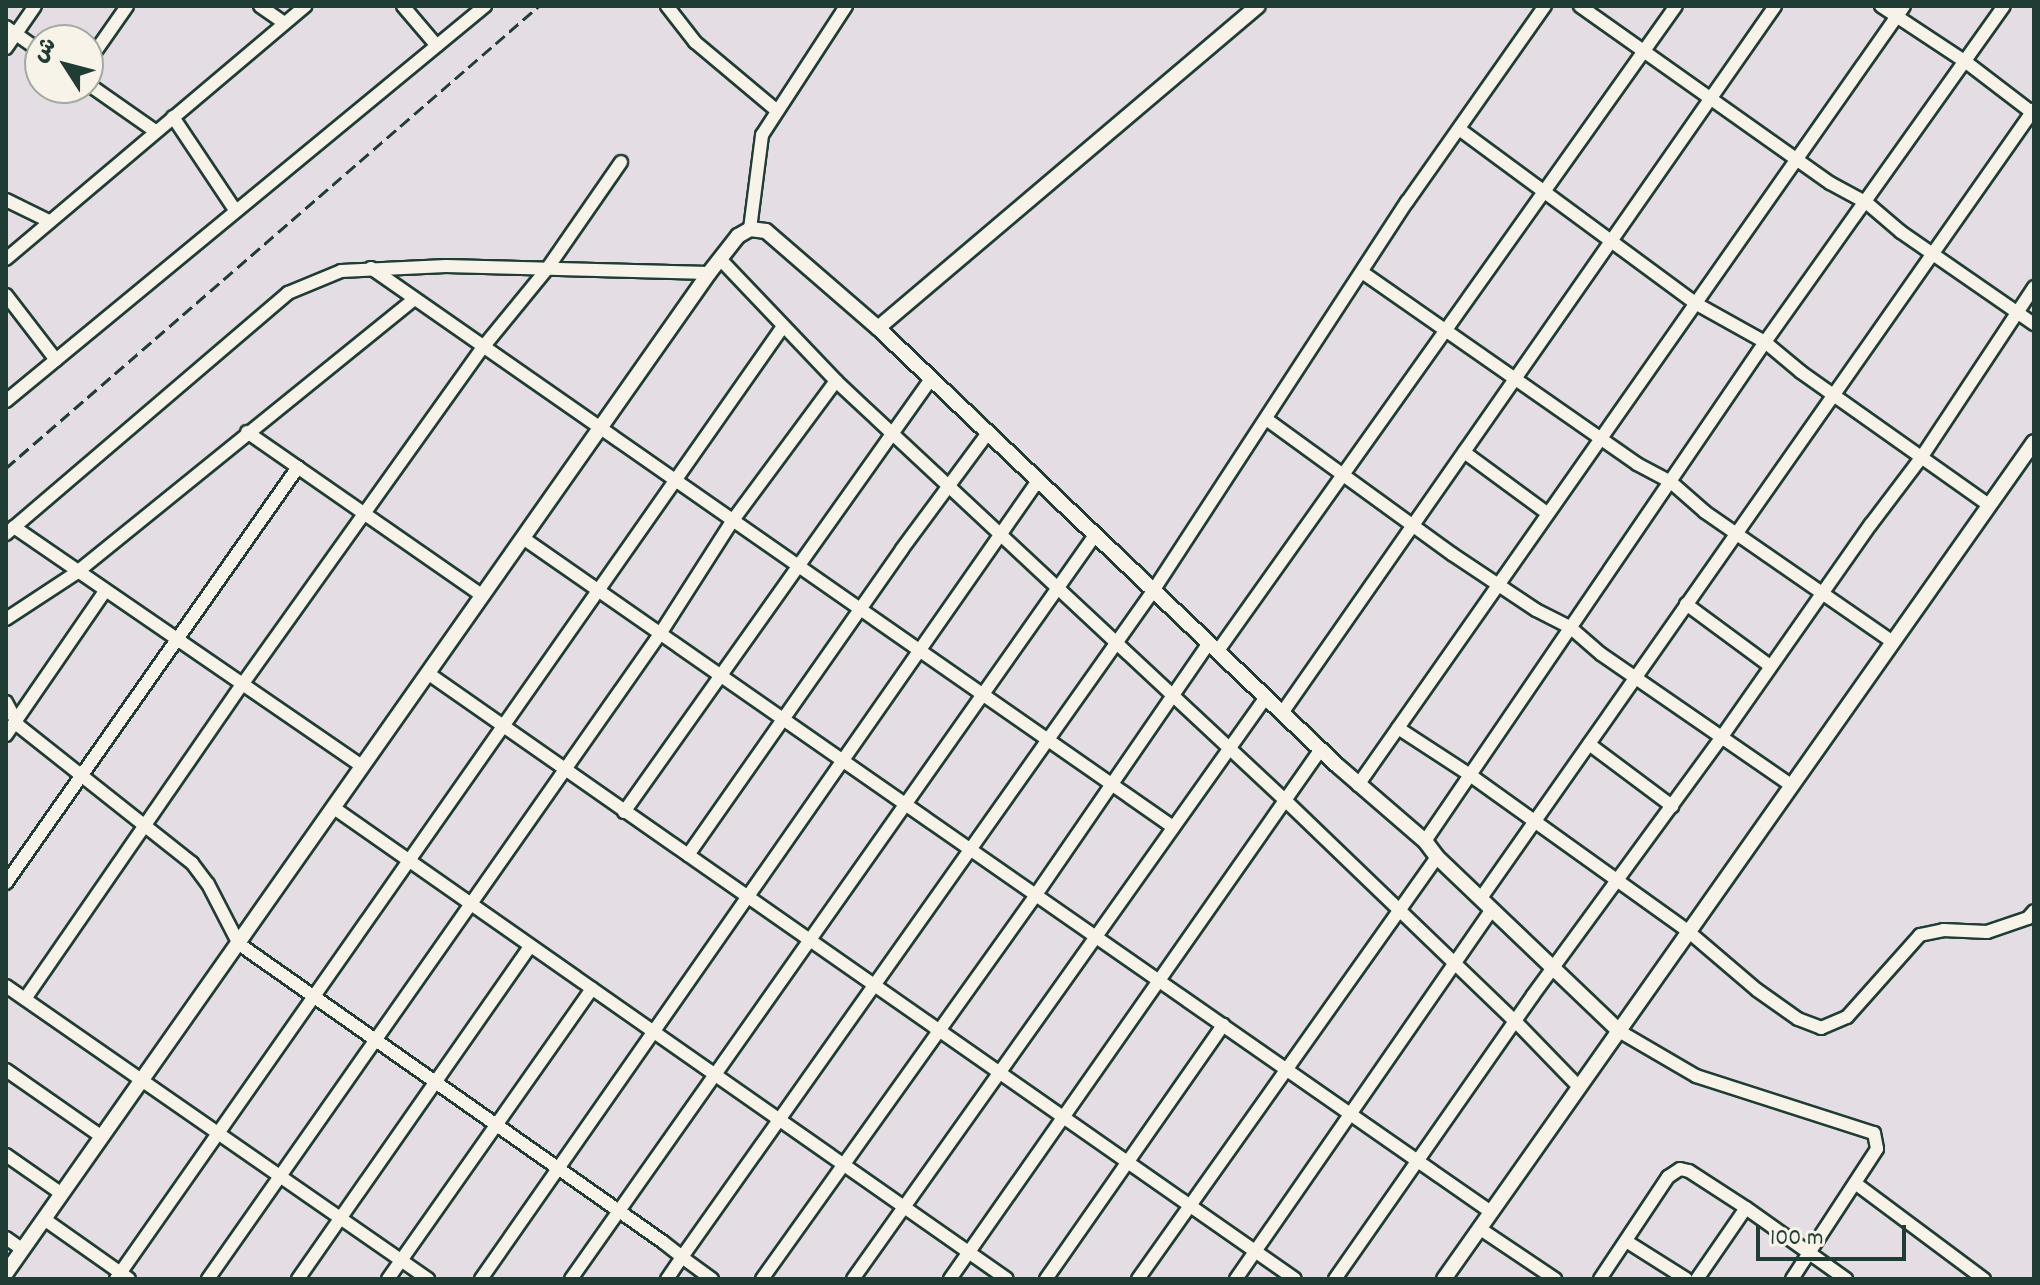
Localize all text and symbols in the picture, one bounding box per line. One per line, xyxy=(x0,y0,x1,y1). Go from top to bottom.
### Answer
north arrow xyxy=(24,24,104,104)
text: ش xyxy=(26,32,65,70)
scale bar xyxy=(1760,1209,1910,1259)
text: 100 m xyxy=(1770,1222,1823,1256)

